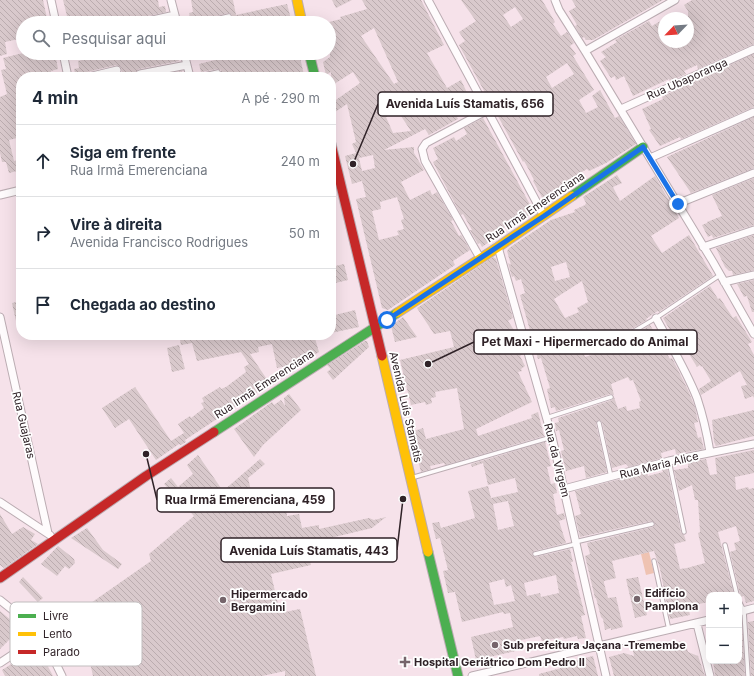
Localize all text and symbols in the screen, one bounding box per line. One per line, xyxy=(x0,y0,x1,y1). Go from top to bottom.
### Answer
north arrow xyxy=(658,12,694,48)
search box xyxy=(16,16,336,60)
icon: search xyxy=(30,27,52,49)
text: Pesquisar aqui xyxy=(62,29,166,48)
street label: Rua Ubaporanga xyxy=(644,55,730,103)
text: 4 min xyxy=(32,88,78,108)
text: A pé · 290 m xyxy=(242,90,320,106)
callout: Avenida Luís Stamatis, 656 xyxy=(378,92,553,116)
text: Avenida Luís Stamatis, 656 xyxy=(386,96,545,111)
text: Siga em frente xyxy=(70,143,176,162)
icon: ahead xyxy=(32,150,54,172)
text: 240 m xyxy=(281,153,320,169)
text: Rua Irmã Emerenciana xyxy=(70,162,208,178)
street label: Rua Irmã Emerenciana xyxy=(483,169,587,245)
route end xyxy=(669,195,687,213)
text: Vire à direita xyxy=(70,215,162,234)
icon: right xyxy=(32,222,54,244)
text: 50 m xyxy=(289,225,320,241)
text: Avenida Francisco Rodrigues xyxy=(70,234,248,250)
icon: arrive xyxy=(32,294,54,316)
text: Chegada ao destino xyxy=(70,295,216,314)
route start xyxy=(378,311,396,329)
callout: Pet Maxi - Hipermercado do Animal xyxy=(474,330,697,354)
text: Pet Maxi - Hipermercado do Animal xyxy=(482,334,688,349)
street label: Rua Irmã Emerenciana xyxy=(211,346,317,422)
street label: Avenida Luís Stamatis xyxy=(386,350,426,464)
street label: Rua Guajaras xyxy=(9,390,39,460)
street label: Rua da Virgem xyxy=(541,421,573,499)
street label: Rua Maria Alice xyxy=(618,448,700,482)
callout: Rua Irmã Emerenciana, 459 xyxy=(157,488,334,512)
text: Rua Irmã Emerenciana, 459 xyxy=(165,492,326,507)
callout: Avenida Luís Stamatis, 443 xyxy=(221,538,397,562)
text: Avenida Luís Stamatis, 443 xyxy=(229,543,389,558)
place label: Edifício Pamplona xyxy=(645,586,698,613)
place label: Hipermercado Bergamini xyxy=(231,587,308,614)
map controls xyxy=(706,592,742,664)
button: + xyxy=(706,592,742,628)
marker: Edifício Pamplona xyxy=(632,594,642,604)
marker: Hipermercado Bergamini xyxy=(218,595,228,605)
legend xyxy=(10,602,142,666)
text: Livre xyxy=(43,609,68,623)
text: Lento xyxy=(43,627,73,641)
button: − xyxy=(706,628,742,664)
place label: Sub prefeitura Jaçana -Tremembe xyxy=(503,638,686,652)
marker: Sub prefeitura Jaçana -Tremembe xyxy=(490,640,500,650)
text: Parado xyxy=(43,645,80,659)
place label: Hospital Geriátrico Dom Pedro II xyxy=(414,655,585,669)
marker: Hospital Geriátrico Dom Pedro II xyxy=(399,656,411,668)

